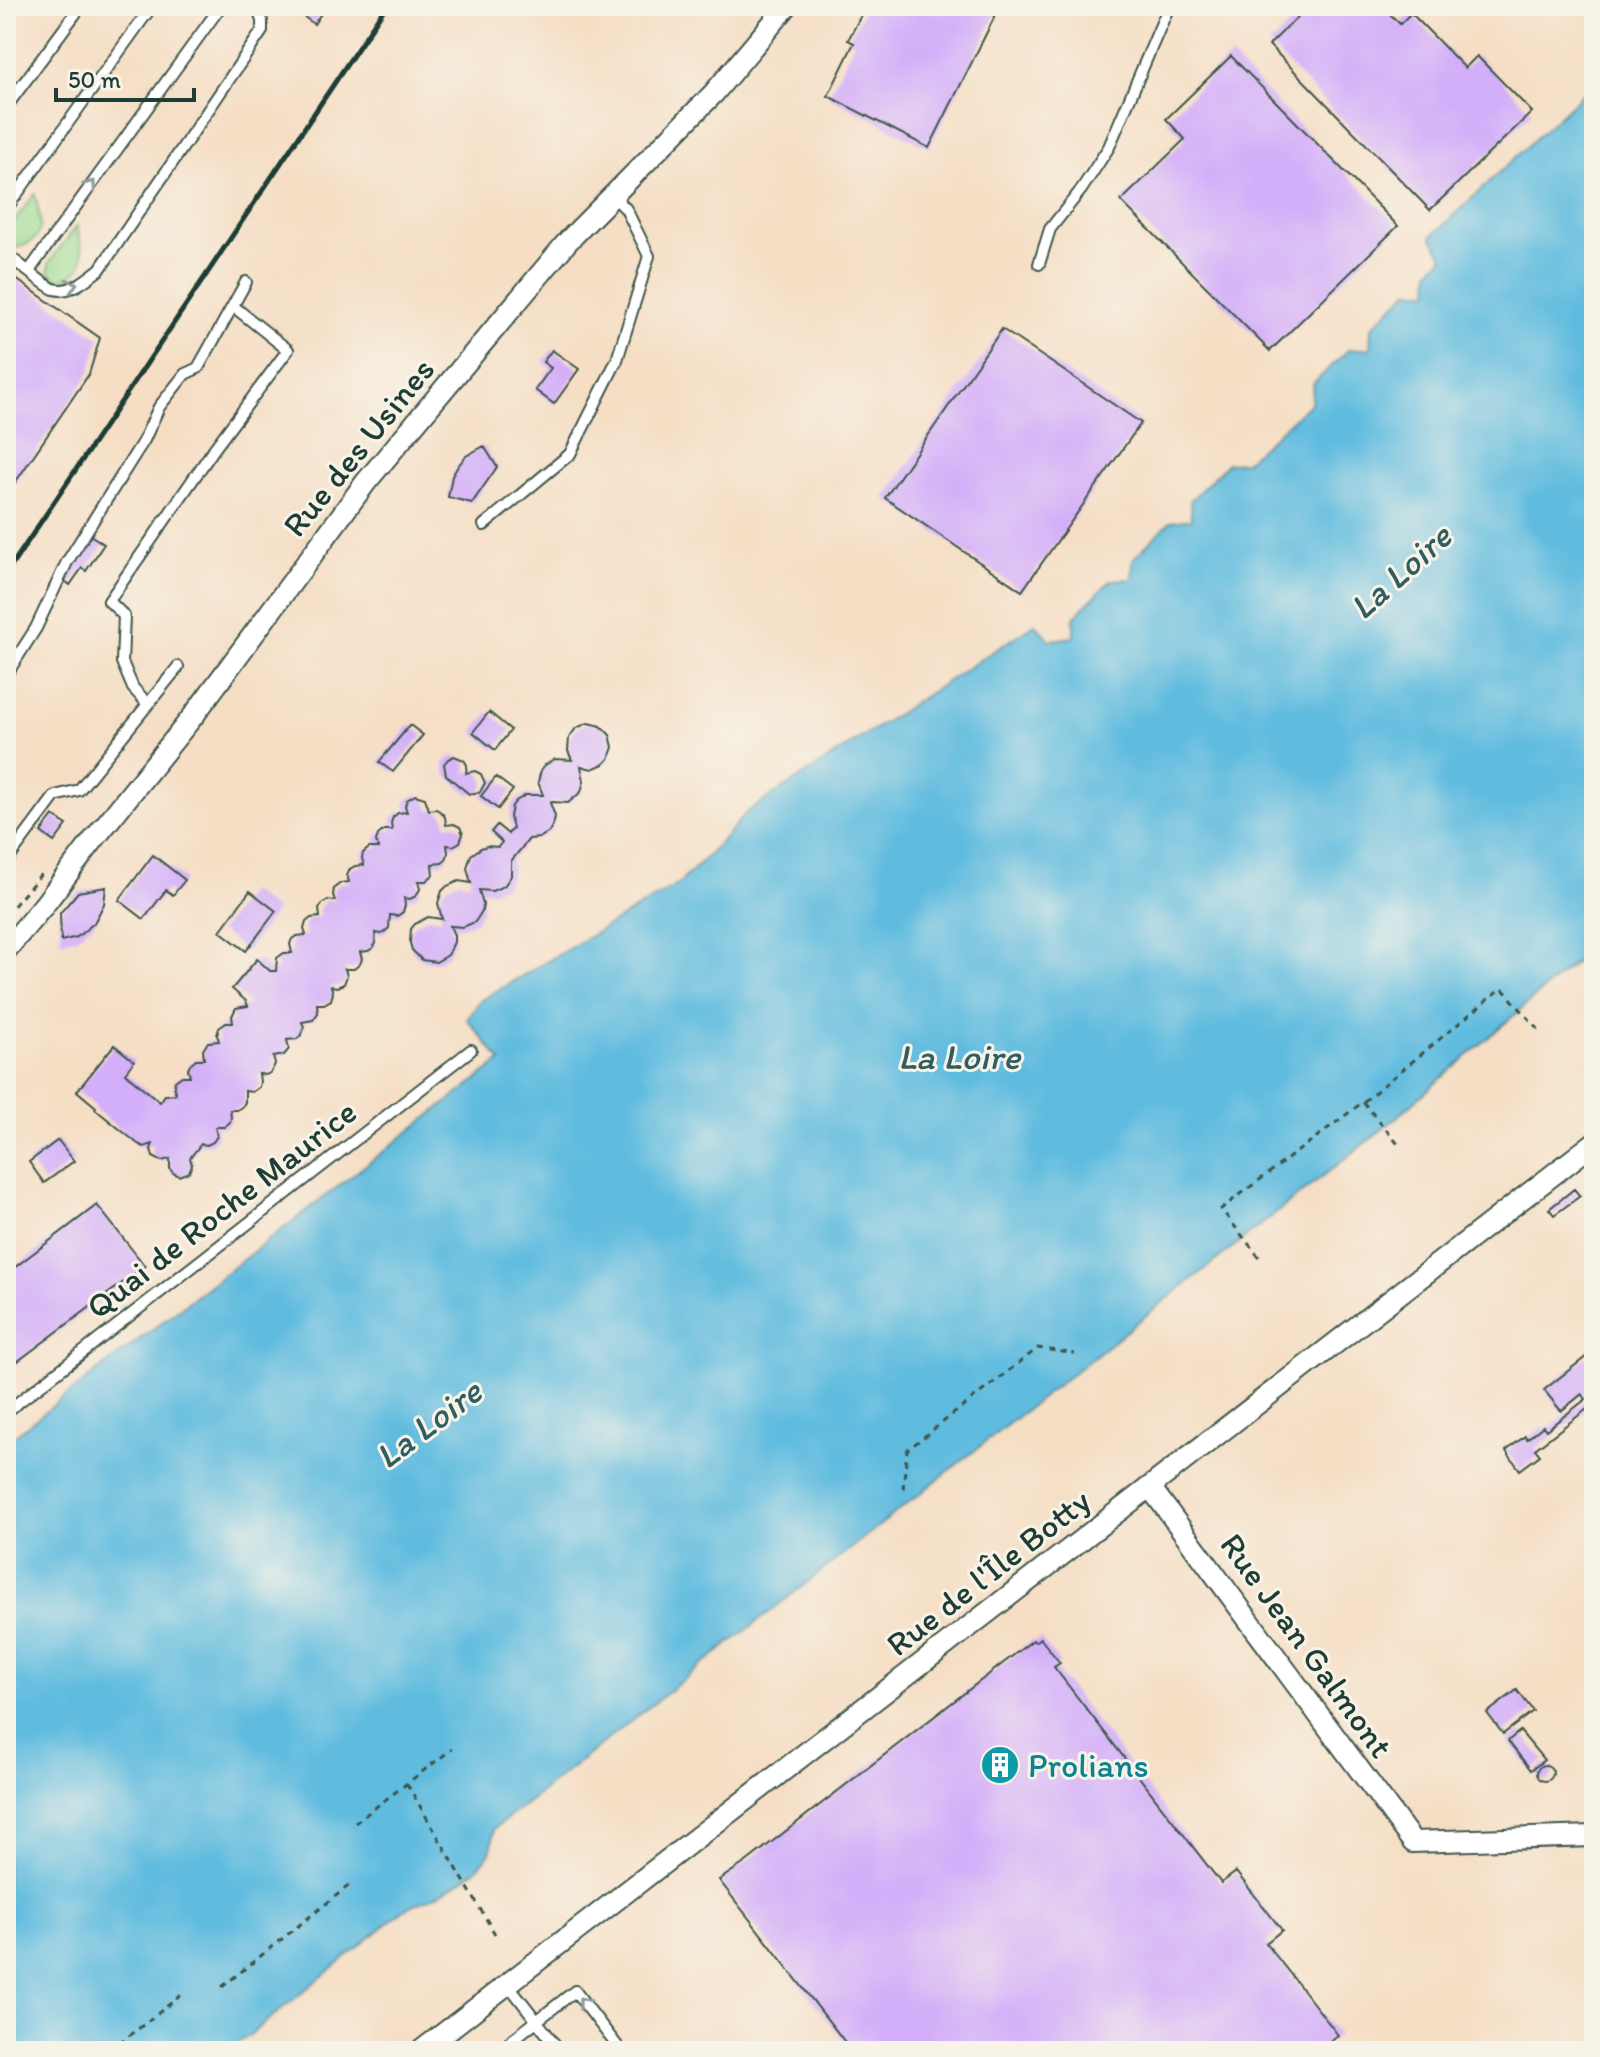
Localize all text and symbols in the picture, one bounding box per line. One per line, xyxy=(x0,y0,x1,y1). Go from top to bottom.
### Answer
scale bar xyxy=(56,52,194,102)
text: 50 m xyxy=(68,65,121,94)
one-way arrow xyxy=(82,179,96,193)
one-way arrow xyxy=(65,278,78,294)
street label: Rue des Usines xyxy=(274,350,443,545)
water label: La Loire xyxy=(1341,513,1461,628)
water label: La Loire xyxy=(898,1035,1022,1078)
street label: Quai de Roche Maurice xyxy=(78,1091,365,1328)
water label: La Loire xyxy=(367,1368,491,1477)
street label: Rue de l'Île Botty xyxy=(878,1480,1098,1665)
street label: Rue Jean Galmont xyxy=(1211,1525,1402,1766)
building icon: Prolians xyxy=(979,1744,1021,1786)
place label: Prolians xyxy=(1028,1745,1149,1786)
one-way arrow xyxy=(578,1997,593,2012)

